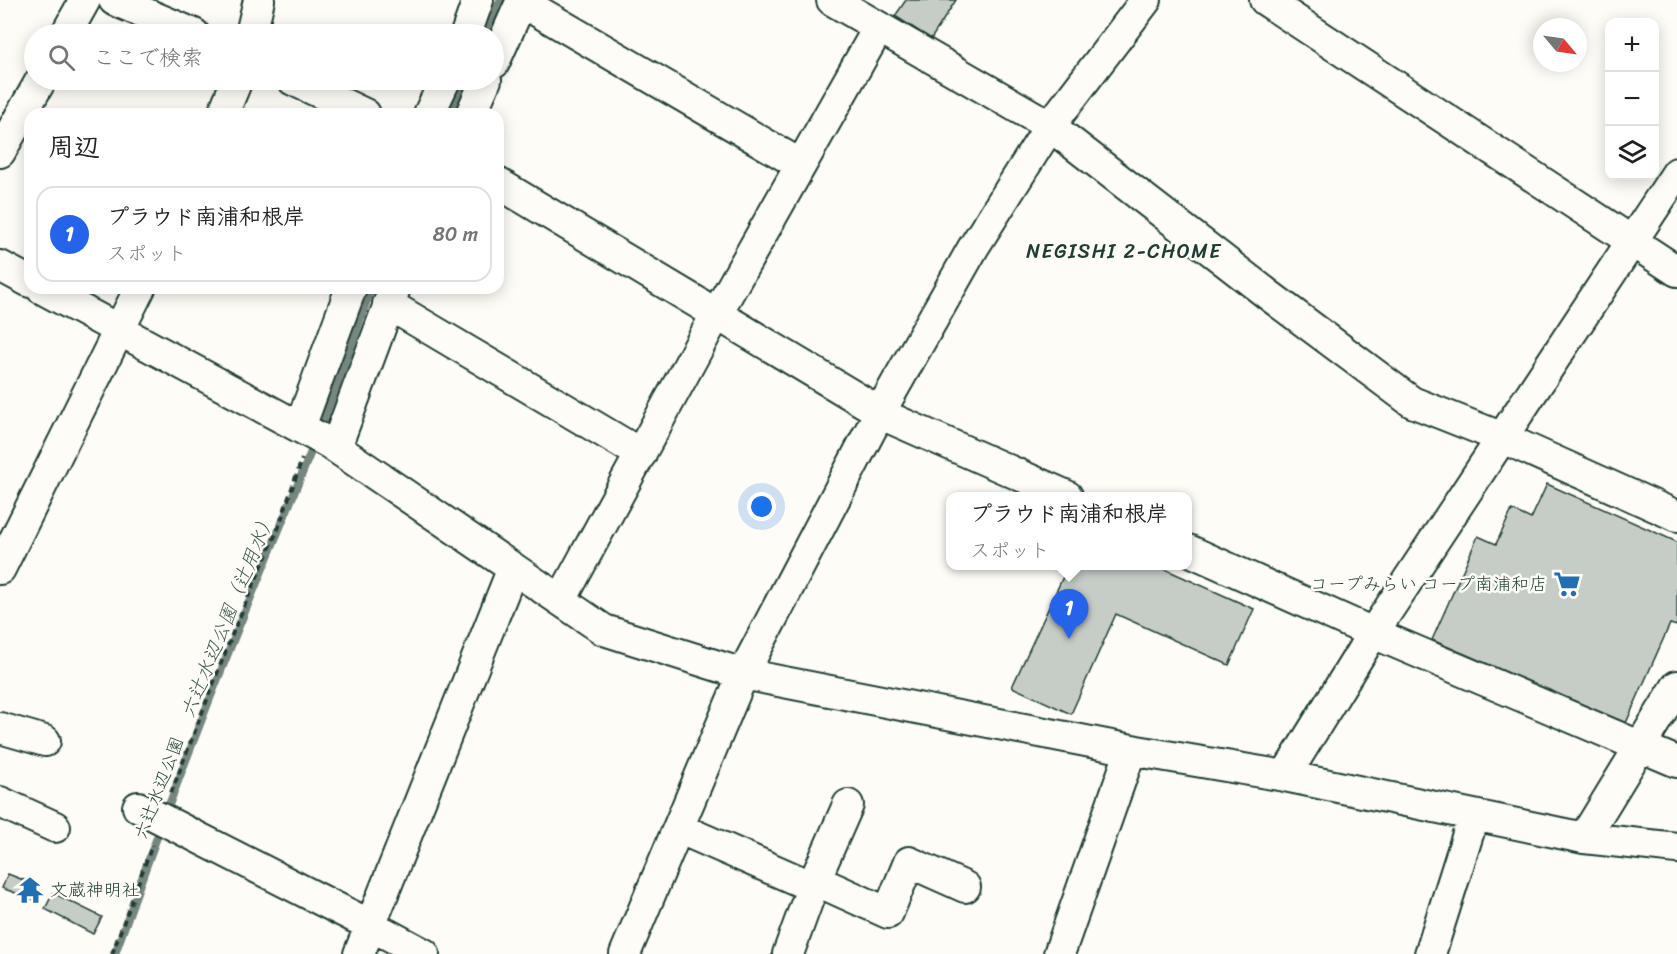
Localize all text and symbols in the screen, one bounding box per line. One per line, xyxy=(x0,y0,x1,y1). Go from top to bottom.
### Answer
north arrow xyxy=(1533,18,1587,72)
map controls xyxy=(1605,18,1659,180)
button: + xyxy=(1605,18,1659,72)
search box xyxy=(24,24,504,90)
text: ここで検索 xyxy=(93,38,203,77)
icon: search xyxy=(45,41,78,74)
button: − xyxy=(1605,72,1659,126)
text: 周辺 xyxy=(48,124,100,170)
button: layers xyxy=(1605,126,1659,180)
text: プラウド南浦和根岸 xyxy=(107,197,305,236)
text: 1 xyxy=(65,217,74,252)
text: 80 m xyxy=(433,217,478,252)
district label: NEGISHI 2-CHOME xyxy=(1026,234,1222,269)
text: スポット xyxy=(107,236,187,271)
your location xyxy=(747,492,776,521)
popup xyxy=(946,492,1192,570)
text: プラウド南浦和根岸 xyxy=(970,494,1168,533)
water label: 六辻水辺公園（辻用水） xyxy=(171,506,285,724)
text: スポット xyxy=(970,533,1050,568)
place label: コープみらい コープ南浦和店 xyxy=(1310,568,1547,600)
supermarket icon: コープみらい コープ南浦和店 xyxy=(1552,569,1582,599)
pin: 1 xyxy=(1050,590,1088,639)
street label: 六辻水辺公園 xyxy=(125,732,193,844)
place label: 文蔵神明社 xyxy=(50,874,140,906)
temple icon: 文蔵神明社 xyxy=(15,875,45,905)

